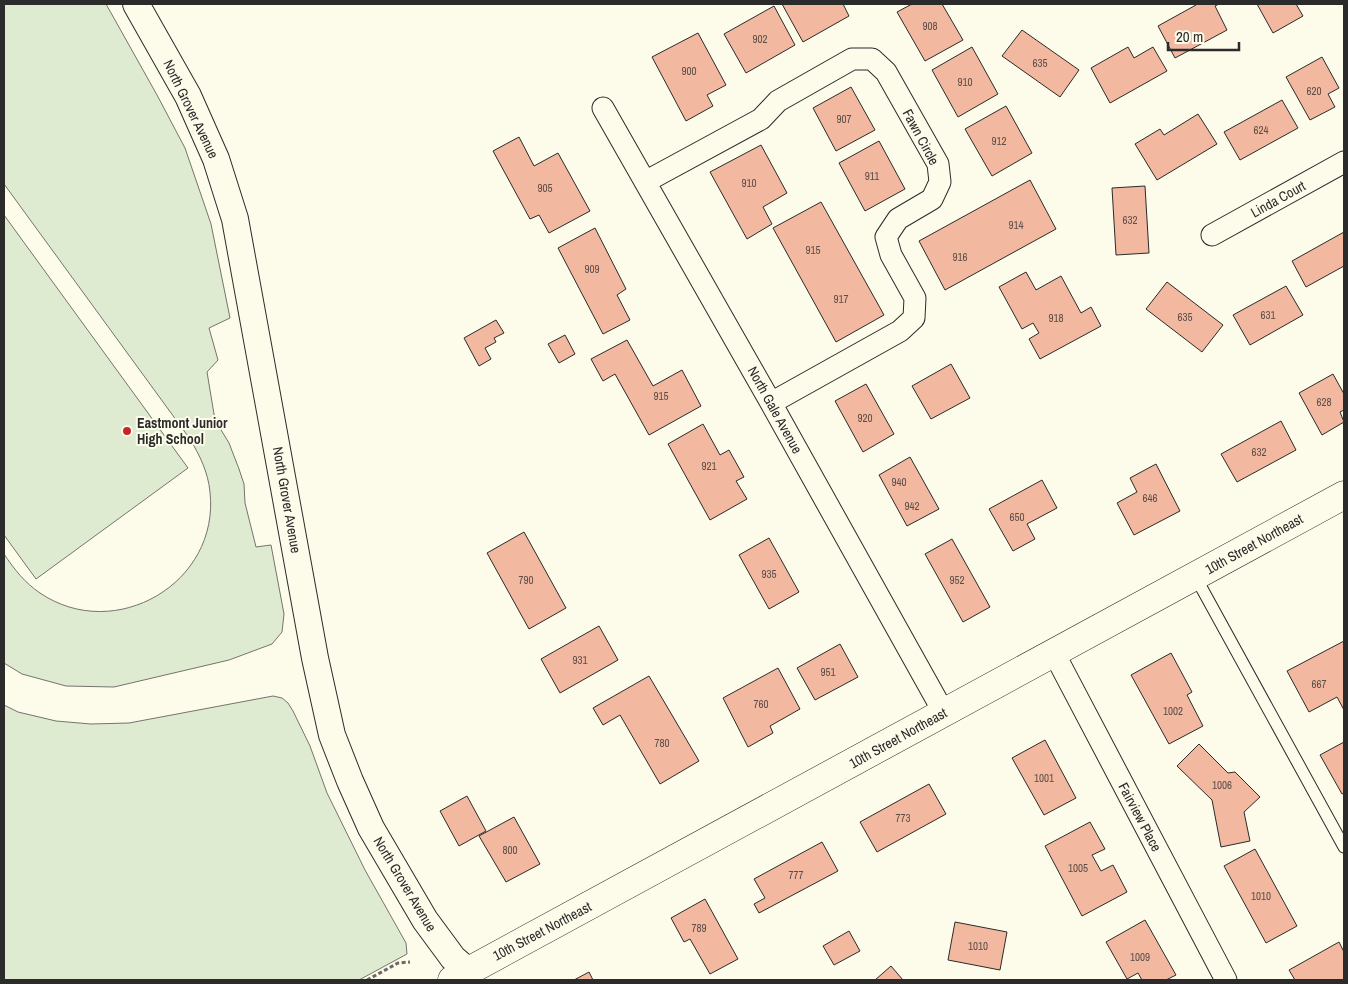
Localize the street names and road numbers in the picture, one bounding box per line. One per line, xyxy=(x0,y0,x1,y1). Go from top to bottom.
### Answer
street label: North Grover Avenue xyxy=(159,57,223,161)
street label: Fawn Circle xyxy=(899,106,943,168)
street label: Linda Court xyxy=(1247,177,1309,221)
street label: North Gale Avenue xyxy=(744,363,806,457)
street label: North Grover Avenue xyxy=(269,445,305,555)
street label: 10th Street Northeast xyxy=(1202,510,1306,578)
street label: 10th Street Northeast xyxy=(846,704,950,772)
street label: Fairview Place xyxy=(1114,779,1166,855)
street label: North Grover Avenue xyxy=(370,833,440,935)
street label: 10th Street Northeast xyxy=(490,897,594,965)

